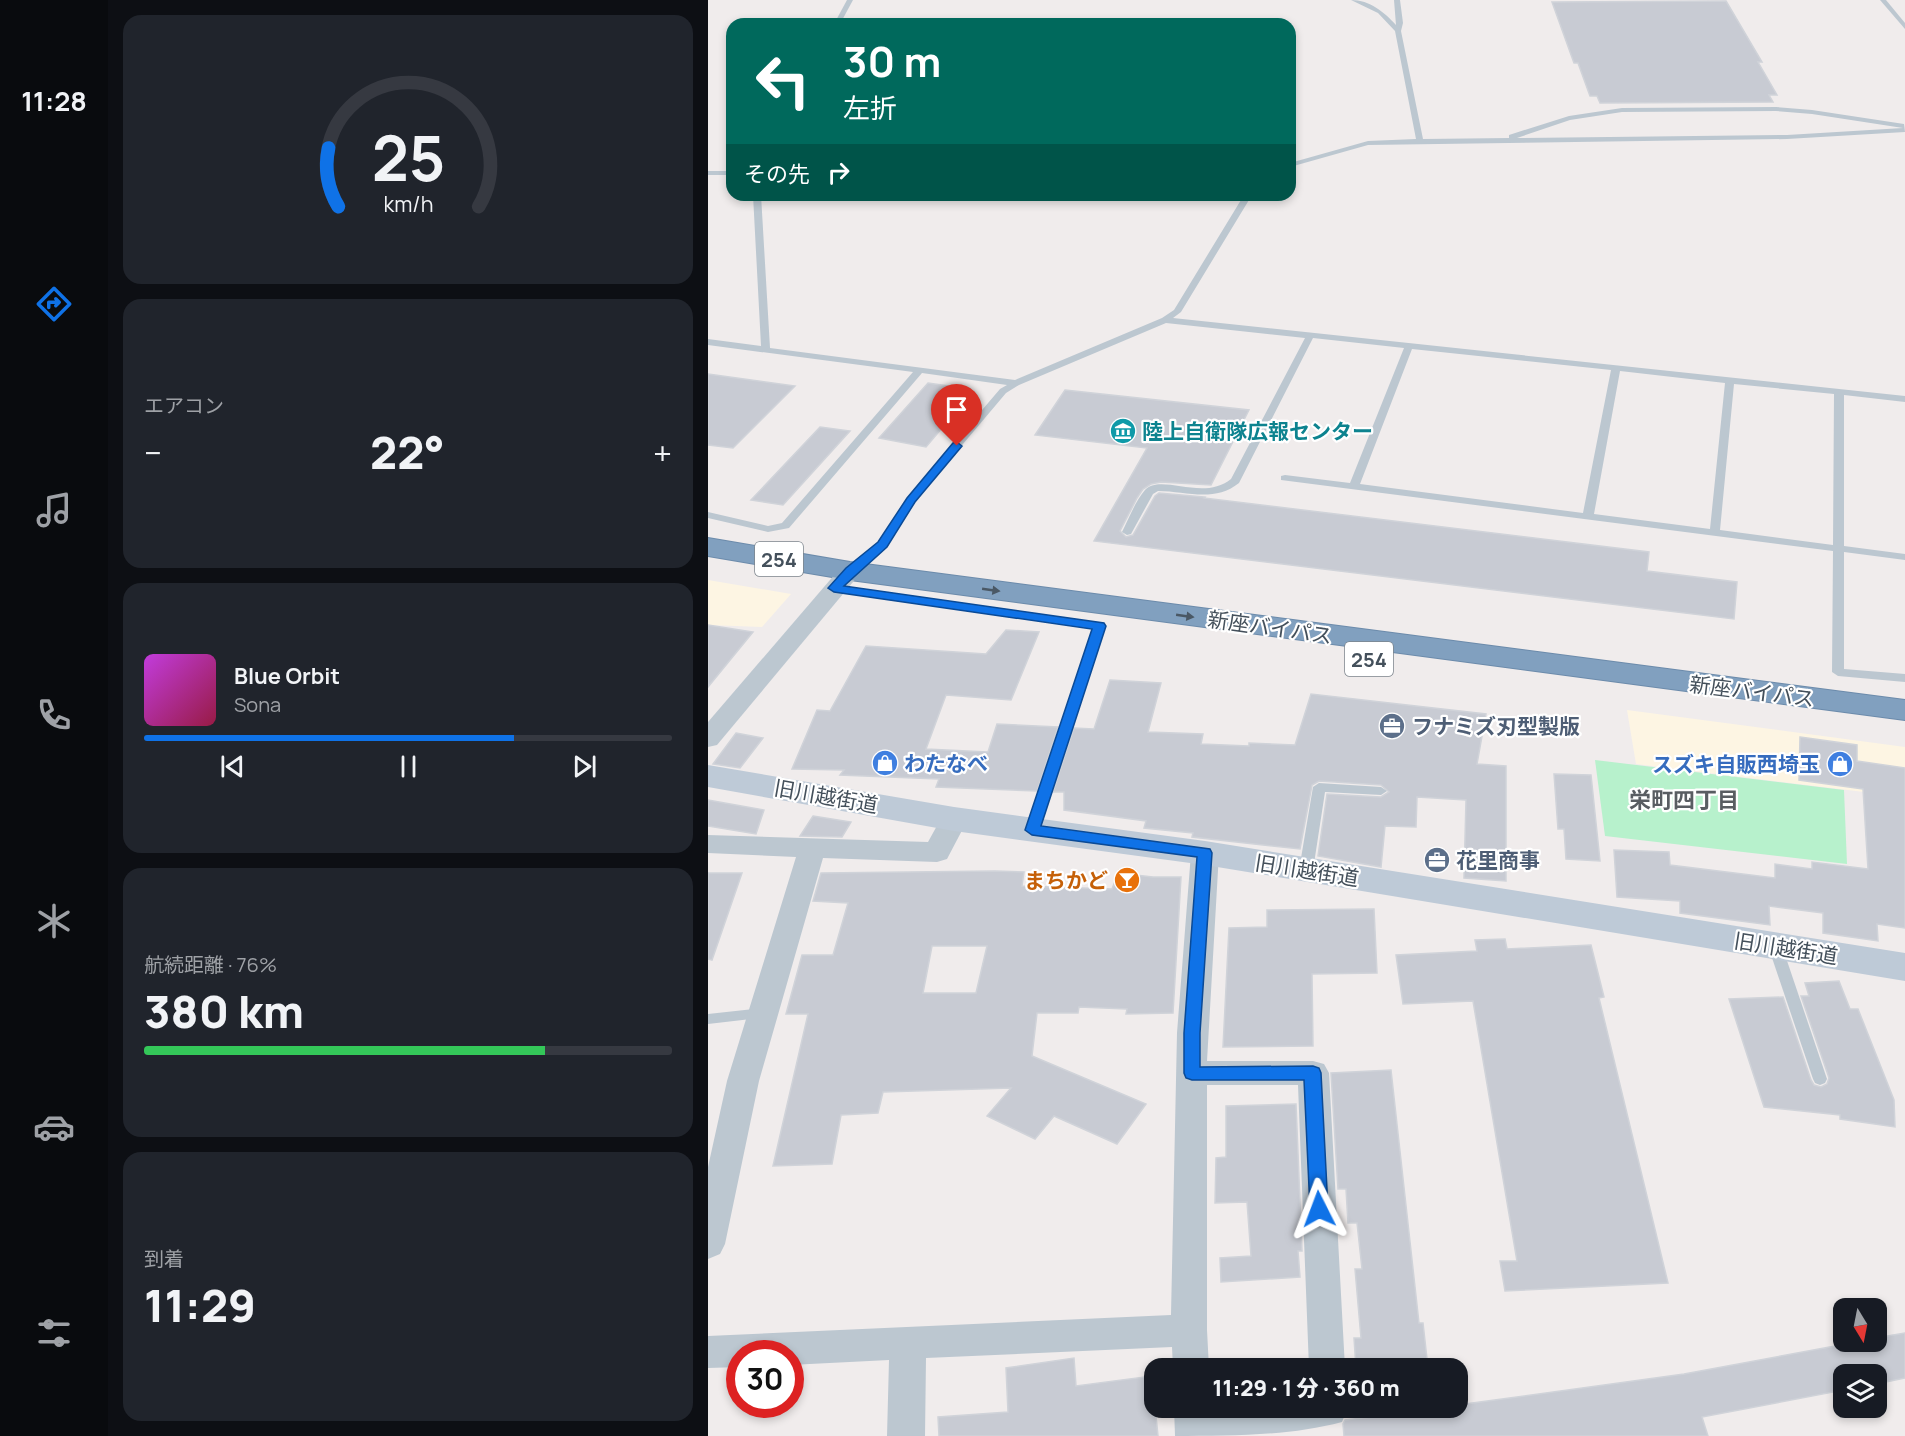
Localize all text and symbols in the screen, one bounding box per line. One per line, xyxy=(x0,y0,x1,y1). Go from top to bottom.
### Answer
text: 30 m xyxy=(843,32,941,90)
icon: left xyxy=(744,42,822,120)
text: 11:28 xyxy=(21,82,87,119)
text: 左折 xyxy=(843,89,897,126)
text: 25 xyxy=(371,114,445,200)
icon: right xyxy=(822,156,855,189)
text: その先 xyxy=(744,159,810,189)
text: km/h xyxy=(383,189,433,218)
icon: directions xyxy=(33,283,75,325)
pin xyxy=(931,384,982,446)
text: エアコン xyxy=(144,392,224,419)
icon: arrive xyxy=(940,393,973,426)
museum icon: 陸上自衛隊広報センター xyxy=(1108,416,1138,446)
place label: 陸上自衛隊広報センター xyxy=(1142,417,1373,445)
text: 22° xyxy=(370,421,445,483)
text: − xyxy=(144,430,162,475)
text: + xyxy=(653,430,672,475)
icon: music xyxy=(33,489,75,531)
road number: 254 xyxy=(755,542,803,576)
one-way arrow xyxy=(982,585,1001,595)
street label: 新座バイパス xyxy=(1206,604,1334,650)
one-way arrow xyxy=(1175,611,1194,620)
road number: 254 xyxy=(1345,642,1393,676)
text: Blue Orbit xyxy=(234,661,340,691)
street label: 新座バイパス xyxy=(1688,669,1816,713)
text: Sona xyxy=(234,691,281,718)
icon: phone xyxy=(33,694,75,736)
office icon: フナミズ刃型製版 xyxy=(1377,711,1407,741)
place label: フナミズ刃型製版 xyxy=(1412,712,1580,740)
shop icon: わたなべ xyxy=(870,748,900,778)
place label: わたなべ xyxy=(904,749,988,777)
shop icon: スズキ自販西埼玉 xyxy=(1825,749,1855,779)
icon: previous xyxy=(216,750,249,783)
icon: pause xyxy=(392,750,425,783)
icon: next xyxy=(568,750,601,783)
place label: スズキ自販西埼玉 xyxy=(1652,750,1820,778)
street label: 旧川越街道 xyxy=(772,773,880,819)
district label: 栄町四丁目 xyxy=(1629,785,1739,815)
office icon: 花里商事 xyxy=(1422,845,1452,875)
place label: 花里商事 xyxy=(1456,846,1540,874)
street label: 旧川越街道 xyxy=(1253,848,1361,892)
bar icon: まちかど xyxy=(1112,865,1142,895)
place label: まちかど xyxy=(1024,866,1108,894)
icon: climate xyxy=(33,900,75,942)
street label: 旧川越街道 xyxy=(1732,926,1840,970)
text: 航続距離 · 76% xyxy=(144,951,277,978)
text: 380 km xyxy=(144,980,304,1042)
icon: car xyxy=(33,1106,75,1148)
position arrow xyxy=(1287,1177,1351,1241)
text: 到着 xyxy=(144,1245,184,1272)
text: 11:29 xyxy=(144,1274,256,1336)
north arrow xyxy=(1833,1298,1887,1352)
map controls xyxy=(1833,1298,1887,1418)
icon: filters xyxy=(33,1312,75,1354)
speed limit sign: 30 xyxy=(726,1340,804,1418)
button: layers xyxy=(1833,1364,1887,1418)
text: 11:29 · 1 分 · 360 m xyxy=(1212,1373,1400,1403)

